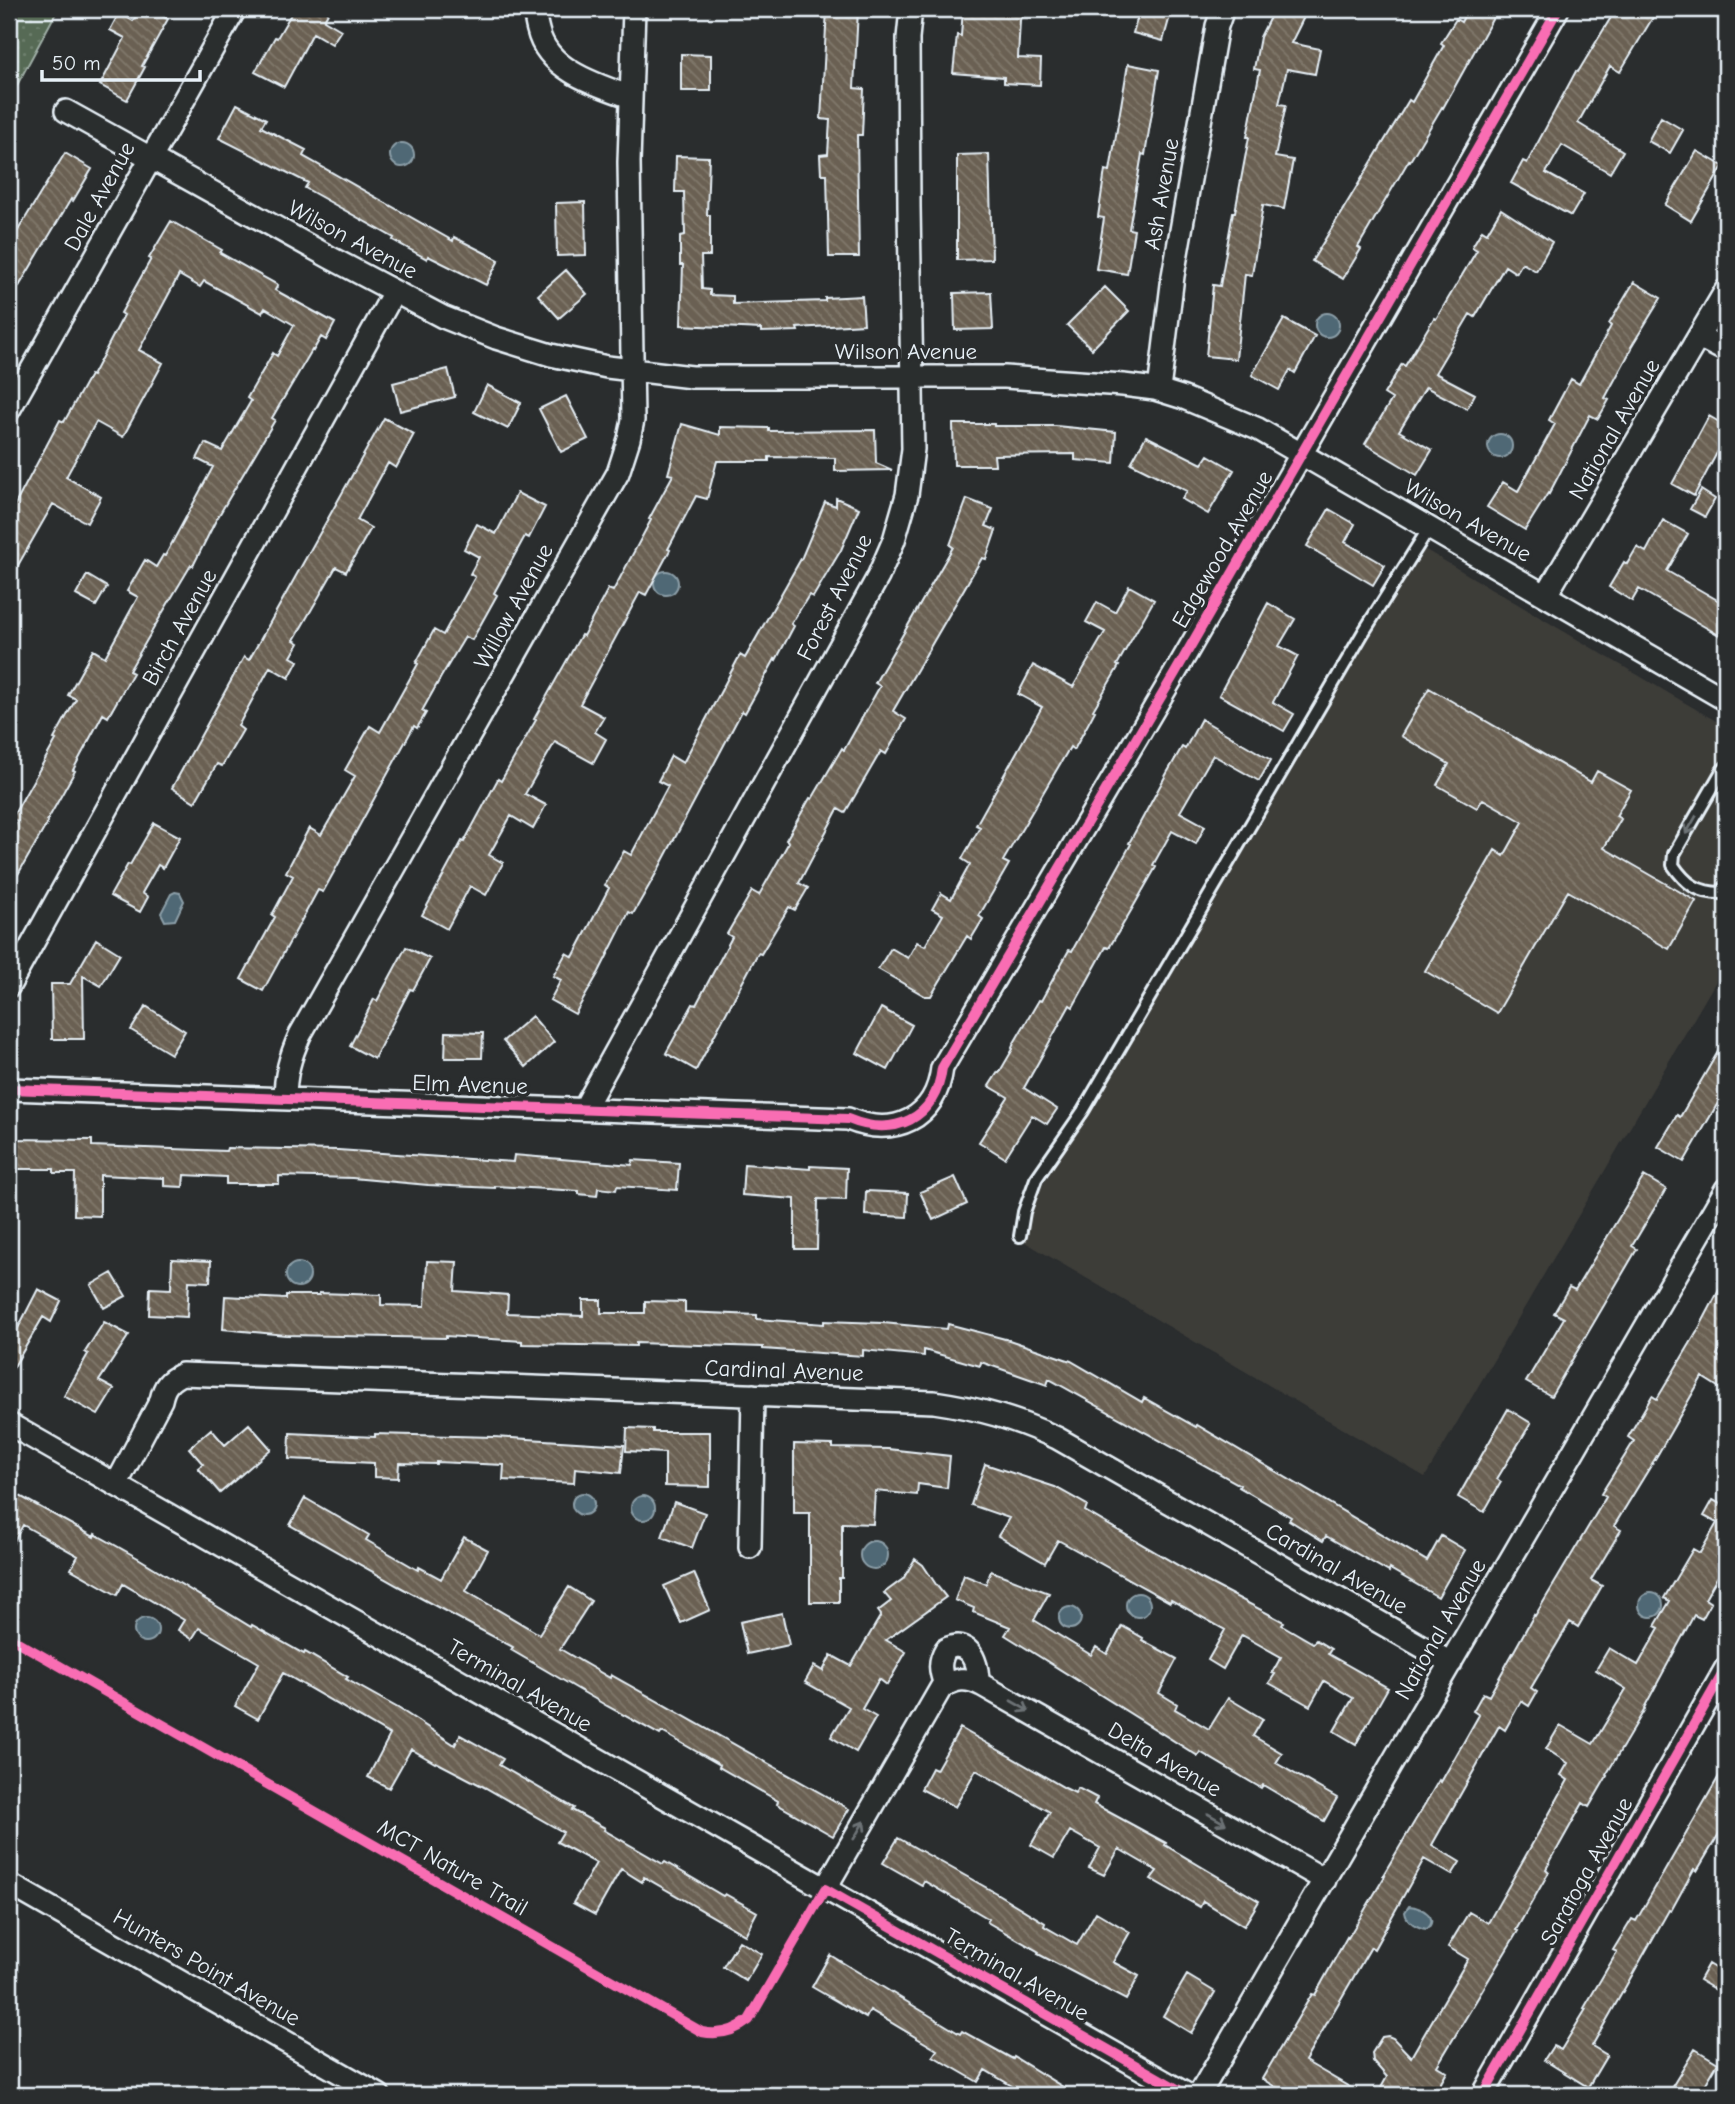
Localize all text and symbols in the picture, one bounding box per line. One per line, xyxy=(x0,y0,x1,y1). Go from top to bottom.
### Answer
scale bar xyxy=(42,38,200,82)
text: 50 m xyxy=(52,51,101,75)
street label: Ash Avenue xyxy=(1138,136,1185,252)
street label: Dale Avenue xyxy=(58,137,140,256)
street label: Wilson Avenue xyxy=(284,194,422,285)
street label: Wilson Avenue xyxy=(835,338,977,365)
street label: National Avenue xyxy=(1563,354,1666,505)
street label: Edgewood Avenue xyxy=(1166,466,1278,633)
street label: Wilson Avenue xyxy=(1399,473,1536,568)
street label: Forest Avenue xyxy=(791,530,878,665)
street label: Willow Avenue xyxy=(468,539,559,673)
street label: Birch Avenue xyxy=(136,564,223,690)
one-way arrow xyxy=(1684,815,1698,835)
street label: Elm Avenue xyxy=(412,1069,528,1100)
street label: Cardinal Avenue xyxy=(704,1354,864,1387)
street label: Cardinal Avenue xyxy=(1261,1517,1412,1620)
street label: National Avenue xyxy=(1389,1554,1492,1705)
street label: Terminal Avenue xyxy=(443,1633,597,1738)
one-way arrow xyxy=(1009,1699,1029,1713)
street label: Delta Avenue xyxy=(1103,1716,1226,1803)
street label: Saratoga Avenue xyxy=(1535,1793,1638,1950)
one-way arrow xyxy=(1207,1812,1227,1826)
street label: MCT Nature Trail xyxy=(373,1813,533,1921)
one-way arrow xyxy=(853,1820,866,1841)
street label: Hunters Point Avenue xyxy=(109,1903,305,2032)
street label: Terminal Avenue xyxy=(940,1922,1094,2027)

